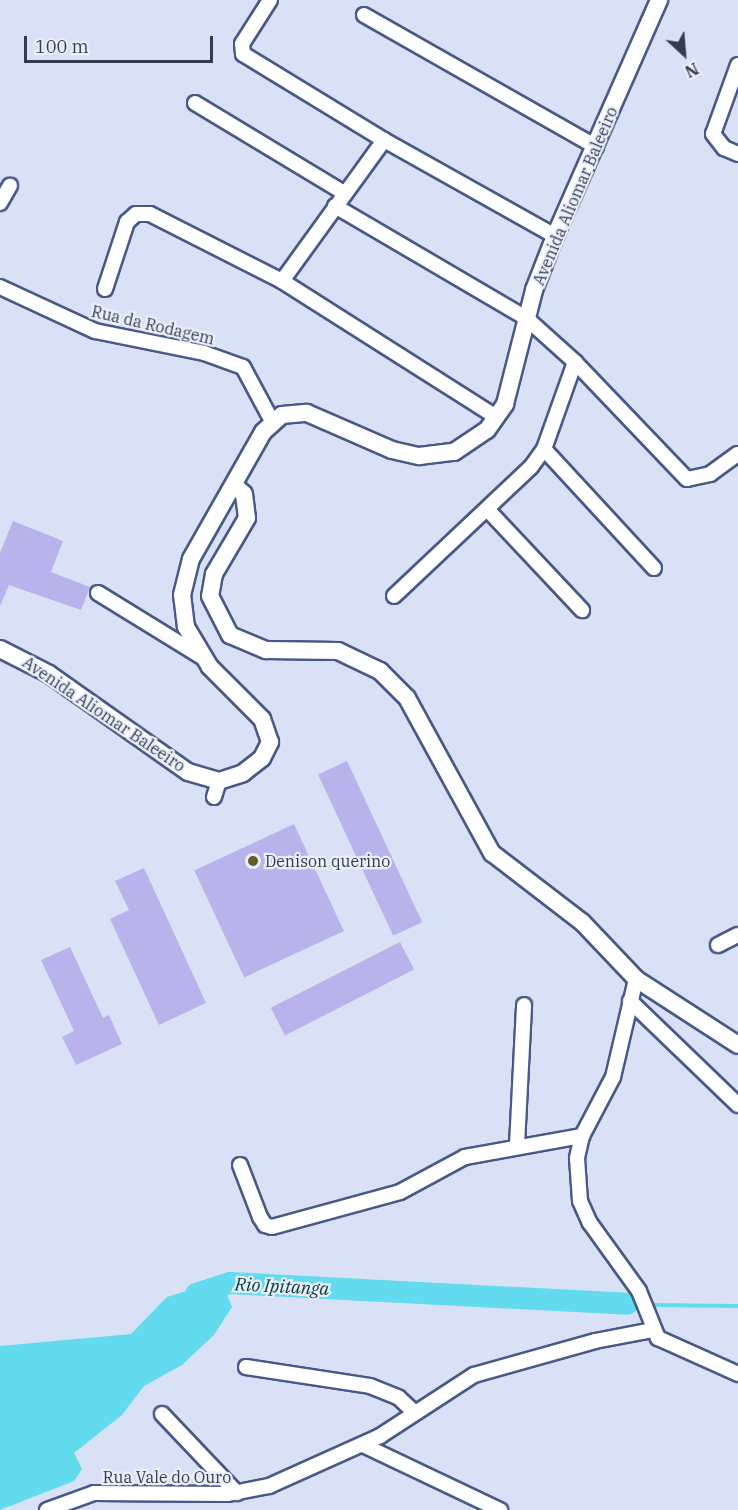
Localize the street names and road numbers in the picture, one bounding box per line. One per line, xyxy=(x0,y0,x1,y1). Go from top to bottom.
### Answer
street label: Avenida Aliomar Baleeiro xyxy=(529,104,621,288)
street label: Rua da Rodagem xyxy=(90,302,216,348)
street label: Avenida Aliomar Baleeiro xyxy=(19,652,189,776)
street label: Rua Vale do Ouro xyxy=(103,1467,231,1487)

